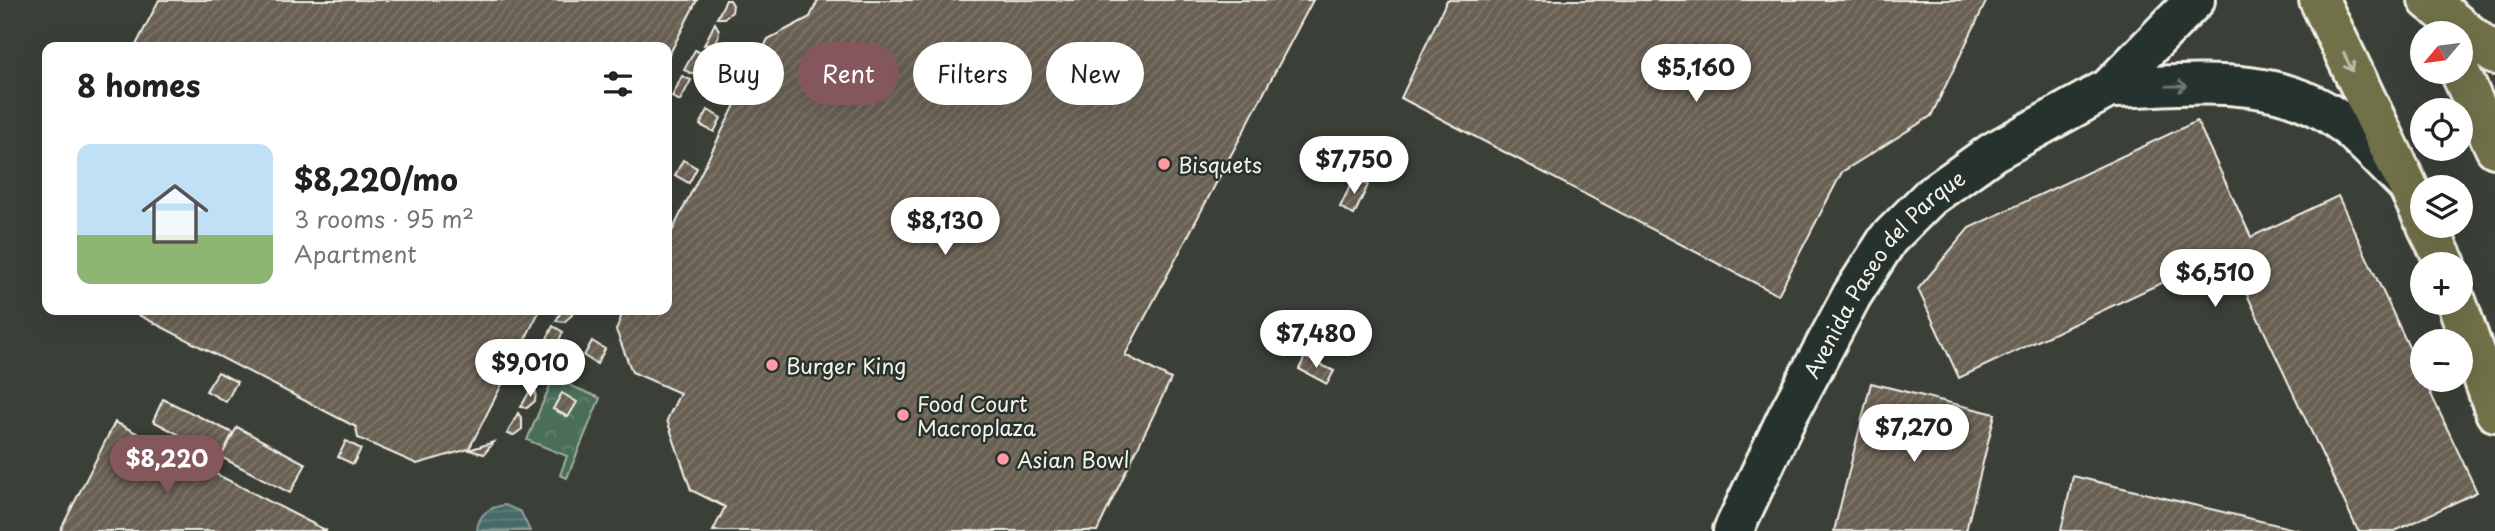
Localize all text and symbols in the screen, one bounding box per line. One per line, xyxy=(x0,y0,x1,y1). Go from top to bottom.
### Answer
north arrow xyxy=(2410,21,2473,84)
map controls xyxy=(2410,21,2473,392)
chip: Buy xyxy=(693,42,784,105)
chip: Rent xyxy=(798,42,899,105)
chip: Filters xyxy=(913,42,1032,105)
chip: New xyxy=(1046,42,1144,105)
pin: $5,160 xyxy=(1639,44,1753,104)
text: $5,160 xyxy=(1657,49,1735,84)
one-way arrow xyxy=(2342,51,2355,72)
text: 8 homes xyxy=(77,62,200,107)
icon: filters xyxy=(599,65,637,103)
one-way arrow xyxy=(2165,80,2188,93)
button: locate xyxy=(2410,98,2473,161)
pin: $7,750 xyxy=(1297,136,1411,196)
text: $7,750 xyxy=(1315,141,1393,176)
place label: Bisquets xyxy=(1178,148,1262,180)
text: $8,220/mo xyxy=(294,156,458,201)
marker: Bisquets xyxy=(1156,156,1172,172)
street label: Avenida Paseo del Parque xyxy=(1795,161,1971,384)
icon: home xyxy=(133,172,217,256)
button: layers xyxy=(2410,175,2473,238)
pin: $8,130 xyxy=(888,198,1002,257)
text: 3 rooms · 95 m² xyxy=(294,201,474,236)
text: $8,130 xyxy=(907,202,983,237)
text: Apartment xyxy=(294,236,417,271)
pin: $6,510 xyxy=(2158,250,2272,309)
button: + xyxy=(2410,252,2473,315)
text: $6,510 xyxy=(2176,254,2254,289)
pin: $7,480 xyxy=(1259,310,1373,370)
text: $7,480 xyxy=(1276,315,1356,350)
button: − xyxy=(2410,329,2473,392)
pin: $9,010 xyxy=(473,340,587,399)
text: $9,010 xyxy=(491,344,569,379)
place label: Burger King xyxy=(786,349,906,381)
marker: Burger King xyxy=(764,357,780,373)
place label: Food Court Macroplaza xyxy=(917,387,1037,443)
pin: $7,270 xyxy=(1857,405,1971,464)
marker: Food Court Macroplaza xyxy=(895,407,911,423)
text: $7,270 xyxy=(1875,409,1953,444)
pin: $8,220 xyxy=(110,435,224,495)
text: $8,220 xyxy=(126,440,208,475)
place label: Asian Bowl xyxy=(1017,443,1129,475)
marker: Asian Bowl xyxy=(995,451,1011,467)

